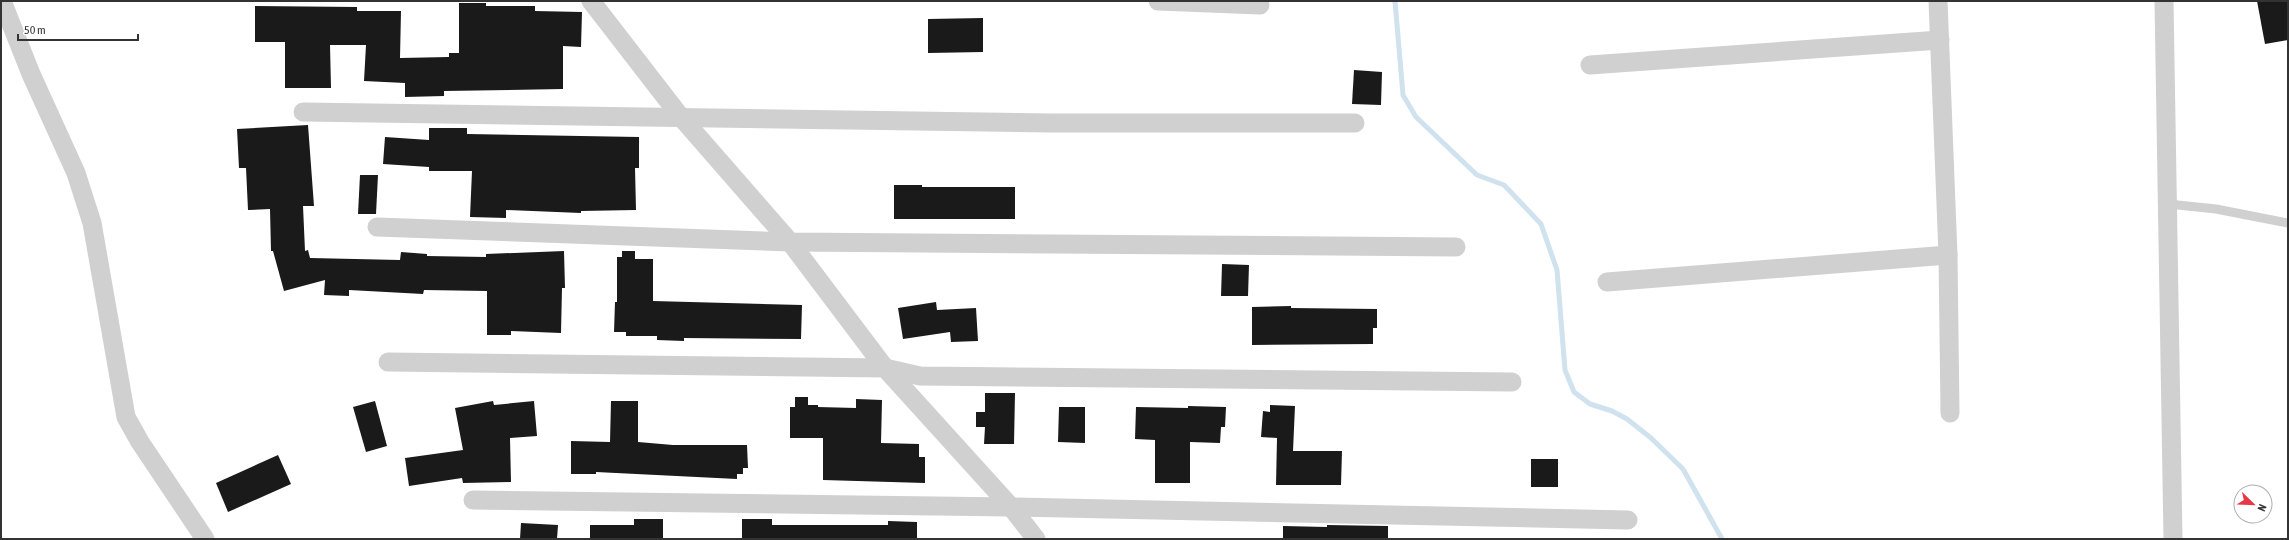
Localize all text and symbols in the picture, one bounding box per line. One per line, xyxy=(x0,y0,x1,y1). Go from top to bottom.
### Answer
scale bar xyxy=(18,16,138,42)
text: 50 m xyxy=(24,23,46,37)
north arrow xyxy=(2233,484,2273,524)
text: N xyxy=(2255,503,2269,513)

